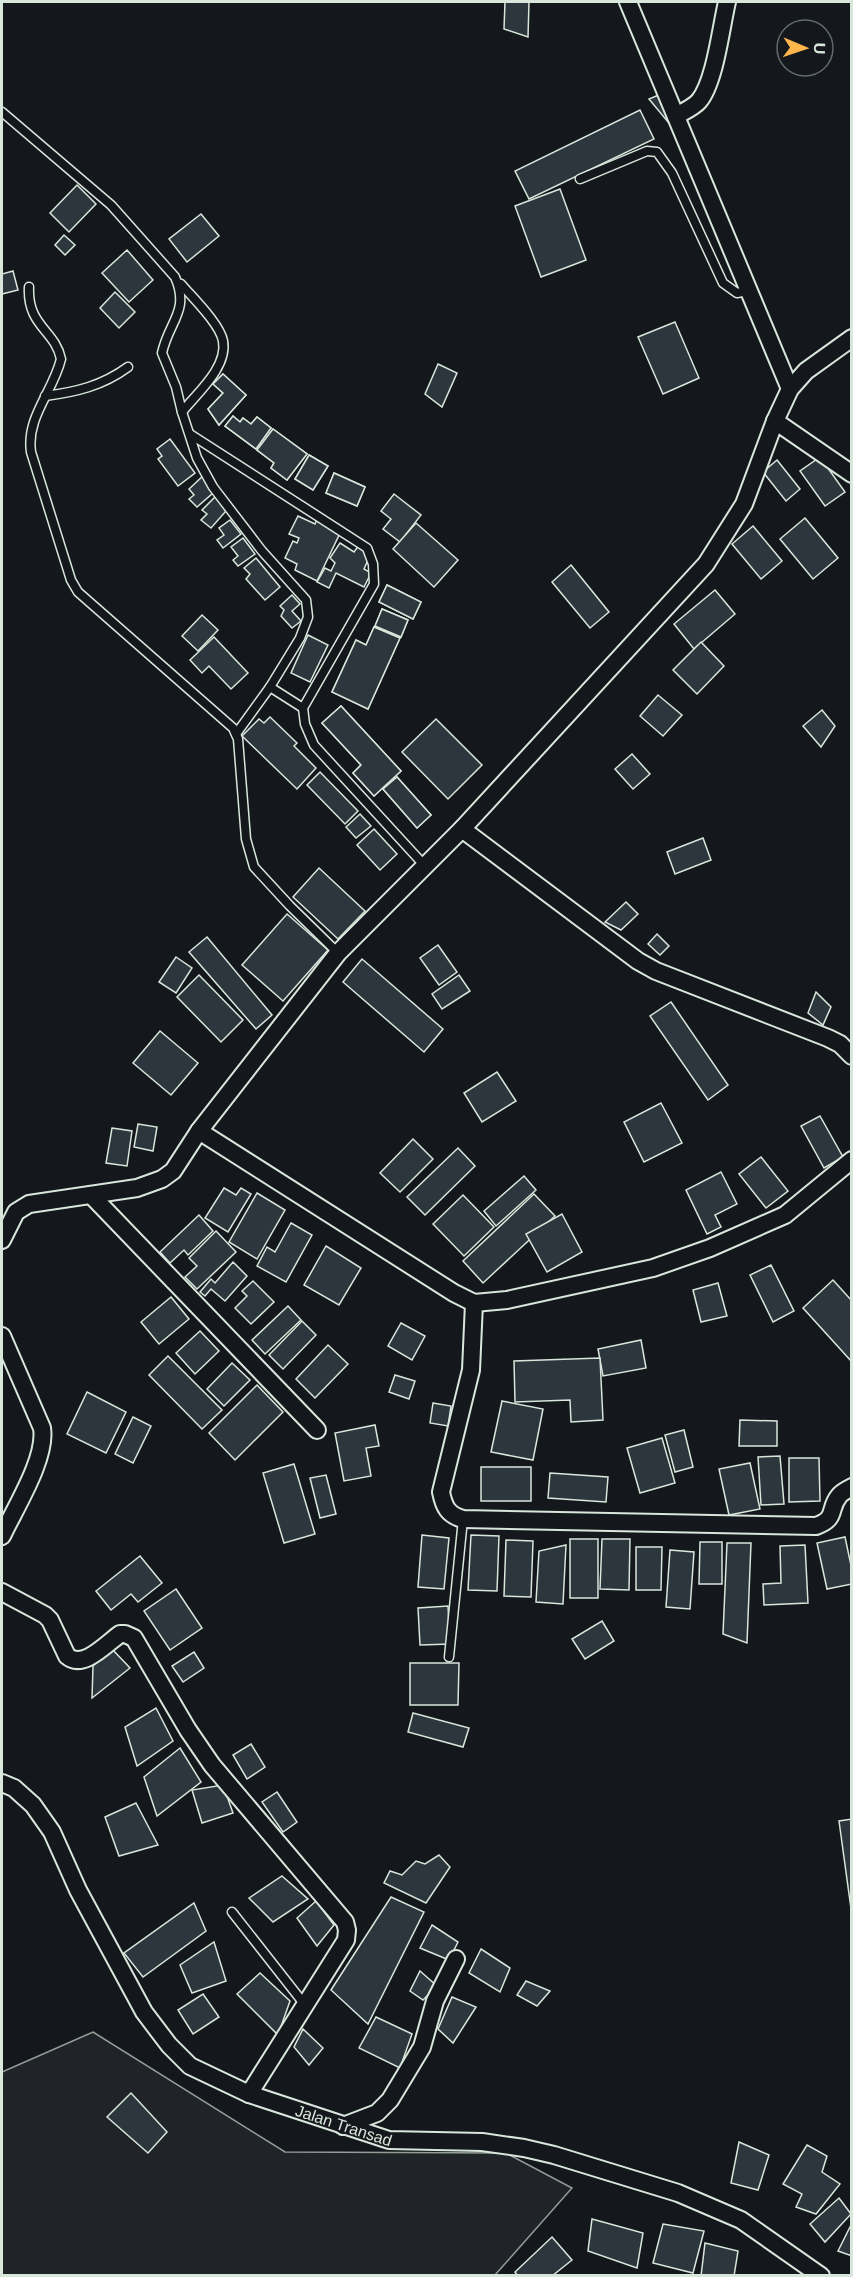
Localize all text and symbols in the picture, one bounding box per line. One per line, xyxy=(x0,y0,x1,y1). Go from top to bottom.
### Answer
north arrow xyxy=(775,18,835,78)
text: U xyxy=(811,42,828,55)
street label: Jalan Transad xyxy=(293,2102,394,2149)

